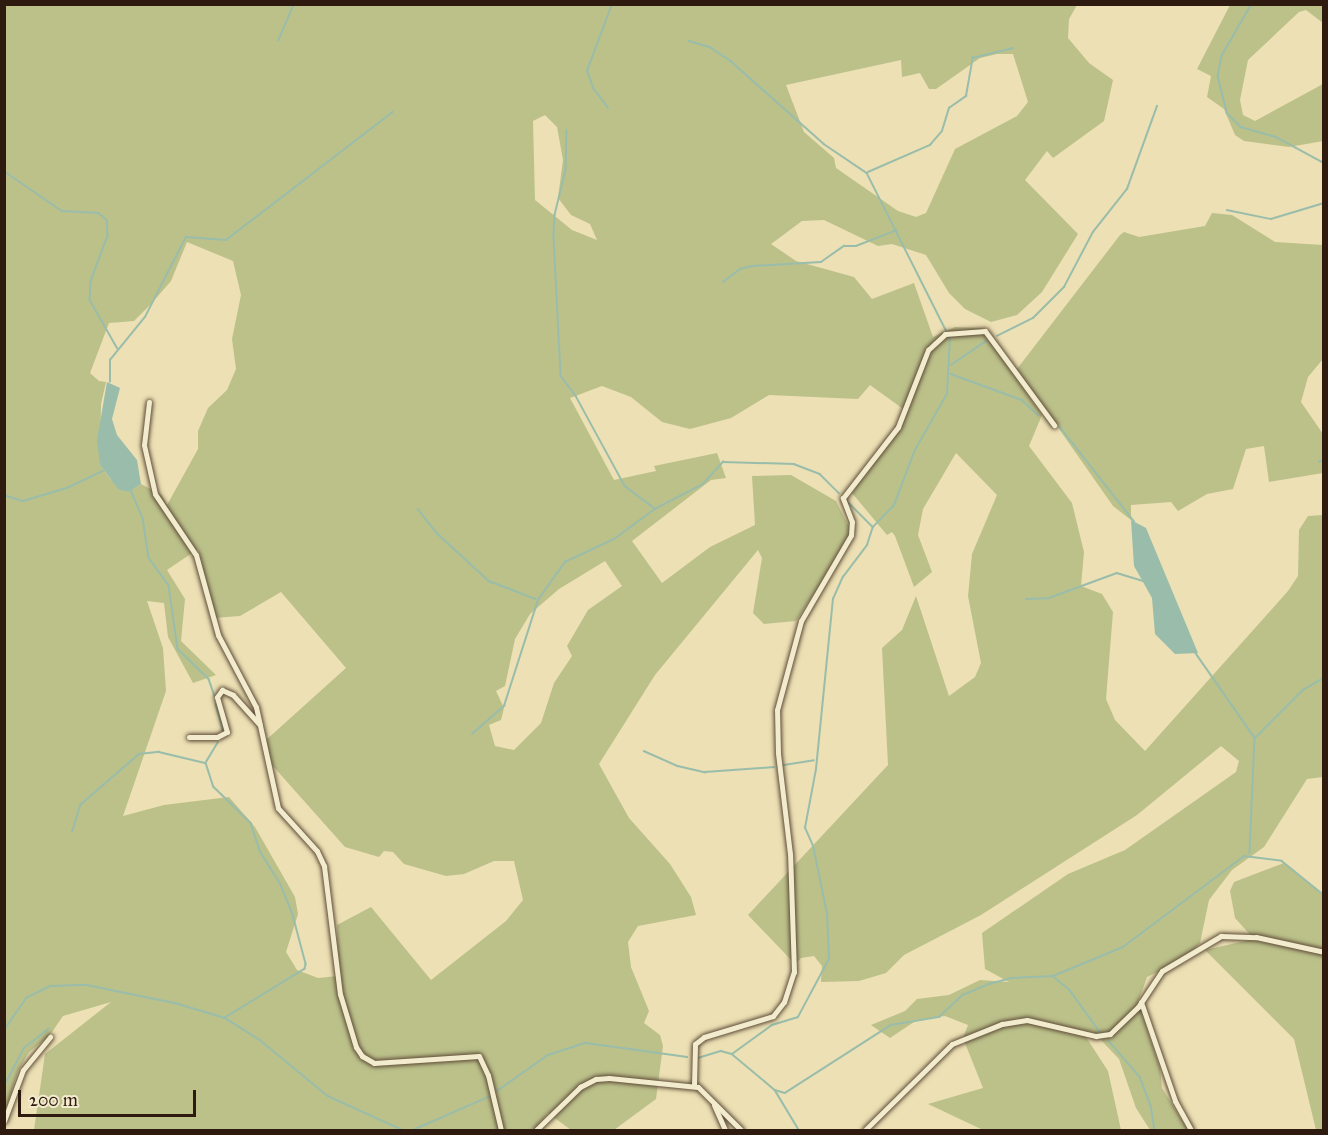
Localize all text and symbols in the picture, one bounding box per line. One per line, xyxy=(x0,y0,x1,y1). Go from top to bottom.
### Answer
scale bar xyxy=(21,1078,200,1116)
text: 200 m xyxy=(29,1089,78,1111)

